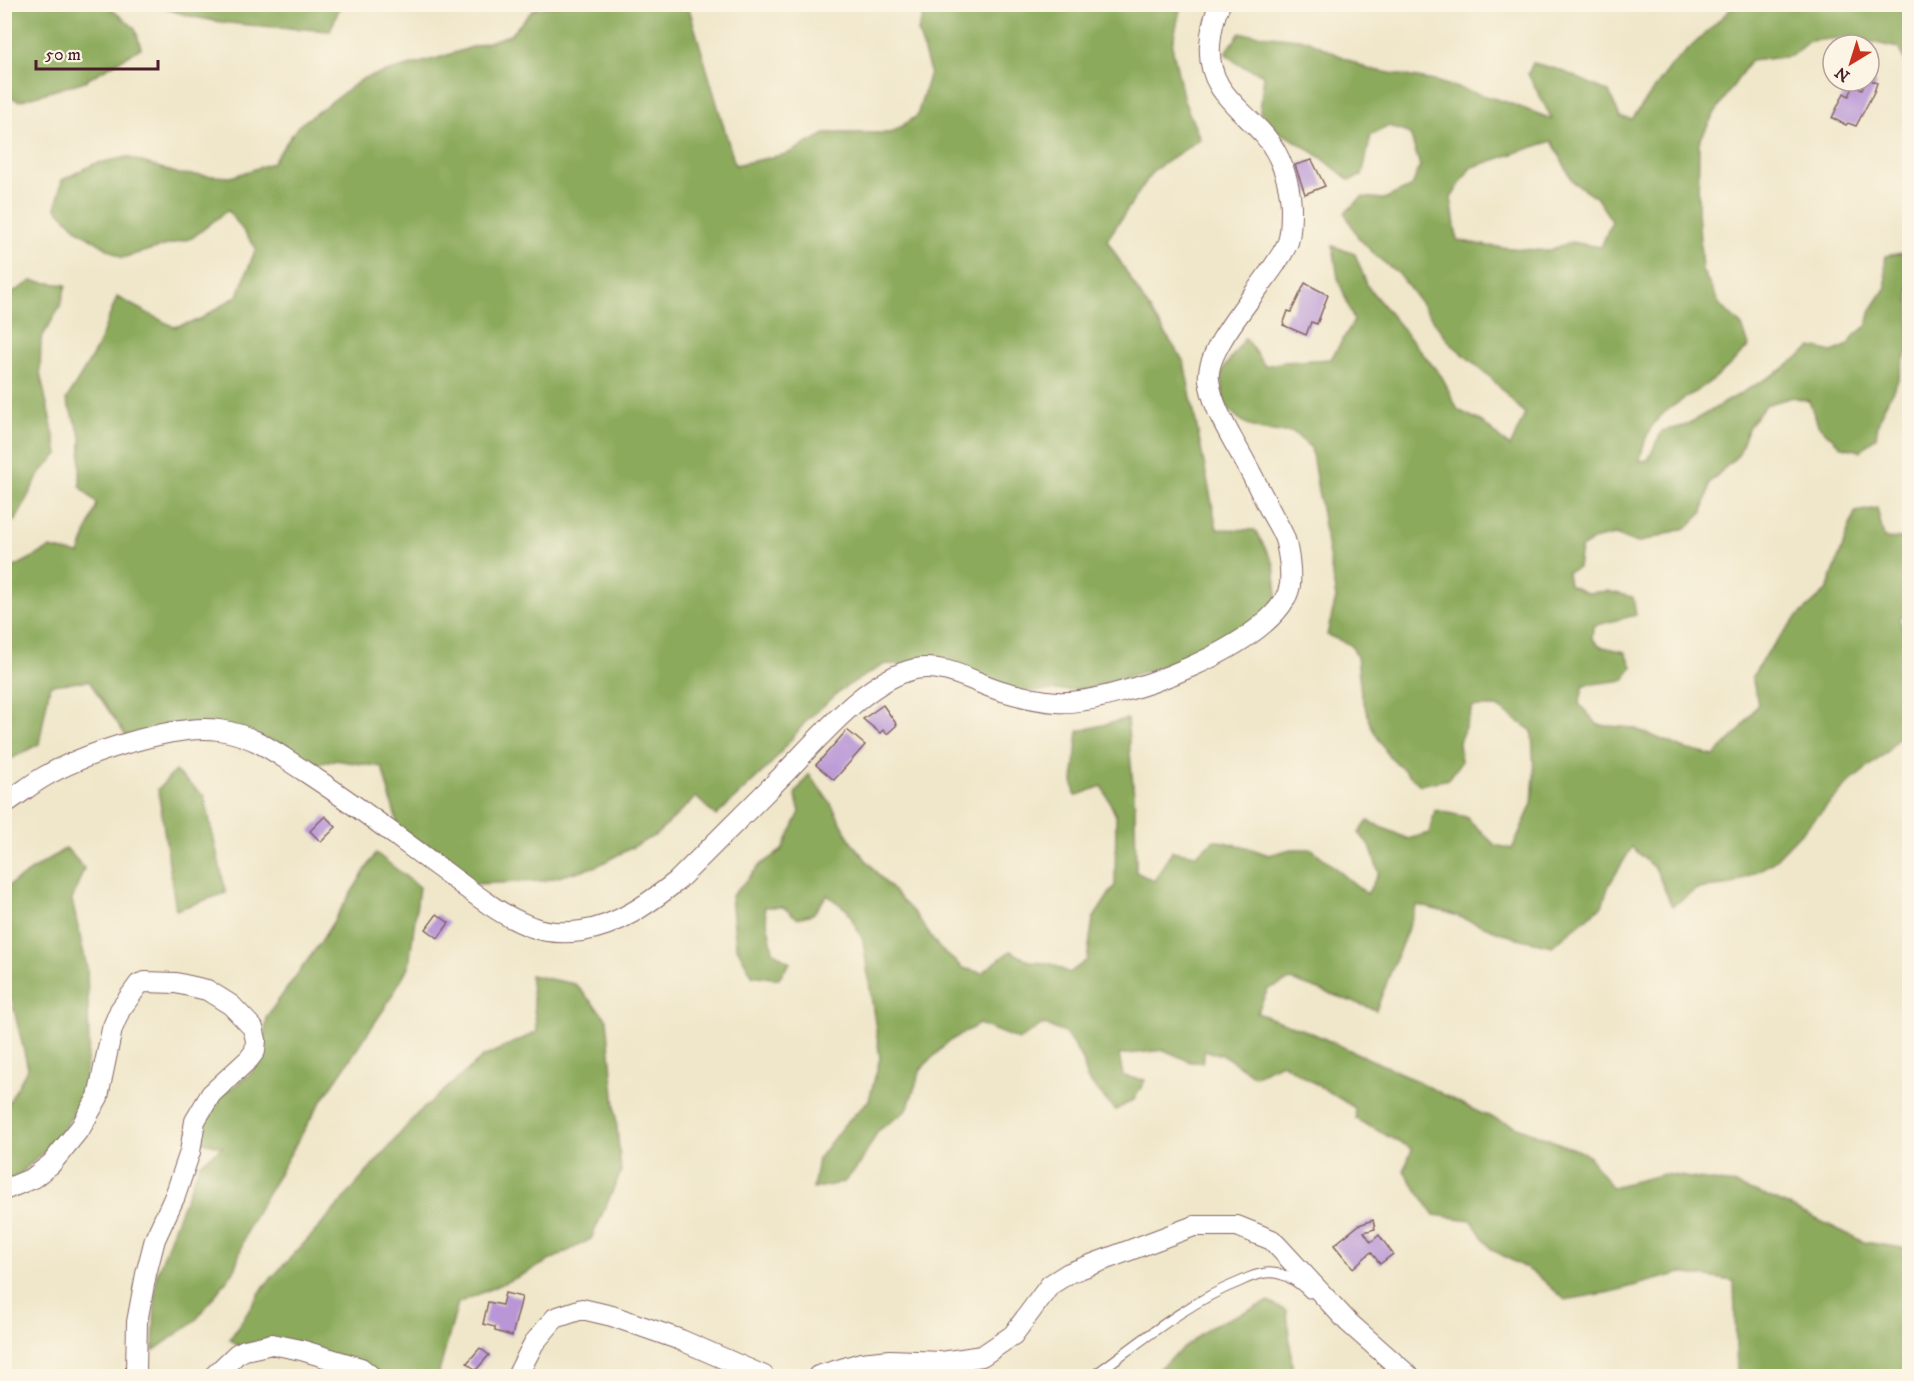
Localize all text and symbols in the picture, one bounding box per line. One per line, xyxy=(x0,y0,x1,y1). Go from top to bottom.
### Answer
scale bar xyxy=(36,33,158,71)
north arrow xyxy=(1821,33,1881,93)
text: 50 m xyxy=(45,44,81,66)
text: N xyxy=(1831,62,1854,86)

